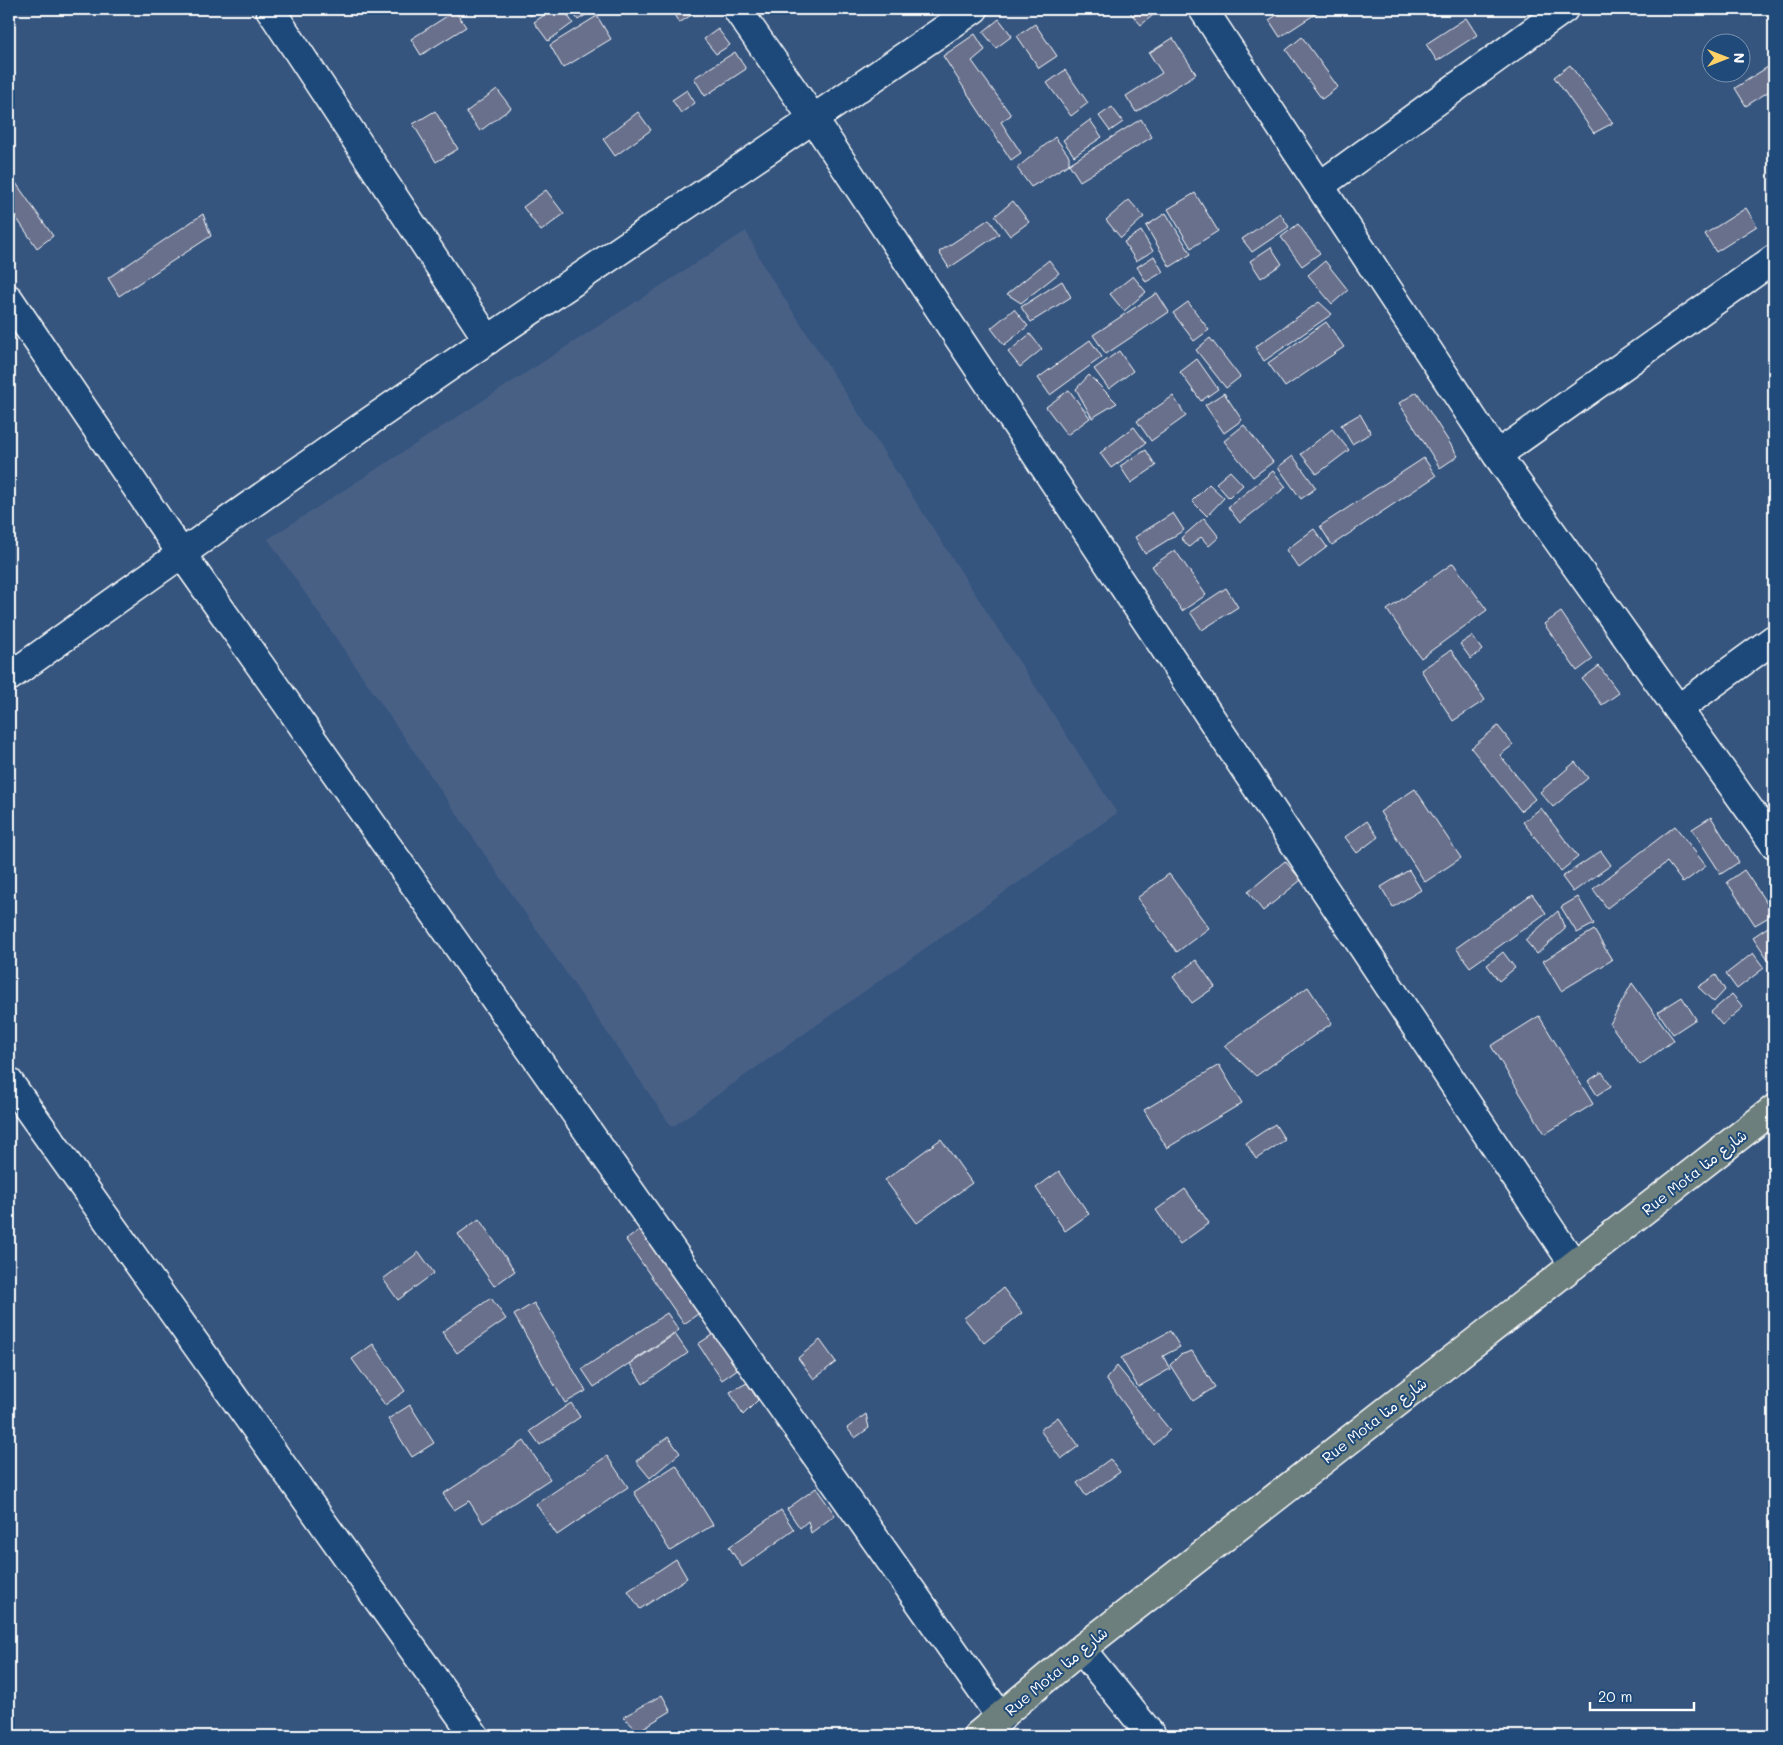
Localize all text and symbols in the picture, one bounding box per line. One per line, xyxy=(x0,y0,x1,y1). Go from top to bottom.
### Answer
north arrow xyxy=(1700,32,1750,82)
text: N xyxy=(1730,53,1749,63)
street label: Rue Mota شارع متا xyxy=(1637,1125,1751,1220)
street label: Rue Mota شارع متا xyxy=(1317,1373,1431,1468)
street label: Rue Mota شارع متا xyxy=(1000,1622,1112,1721)
scale bar xyxy=(1590,1680,1694,1712)
text: 20 m xyxy=(1598,1686,1632,1706)

